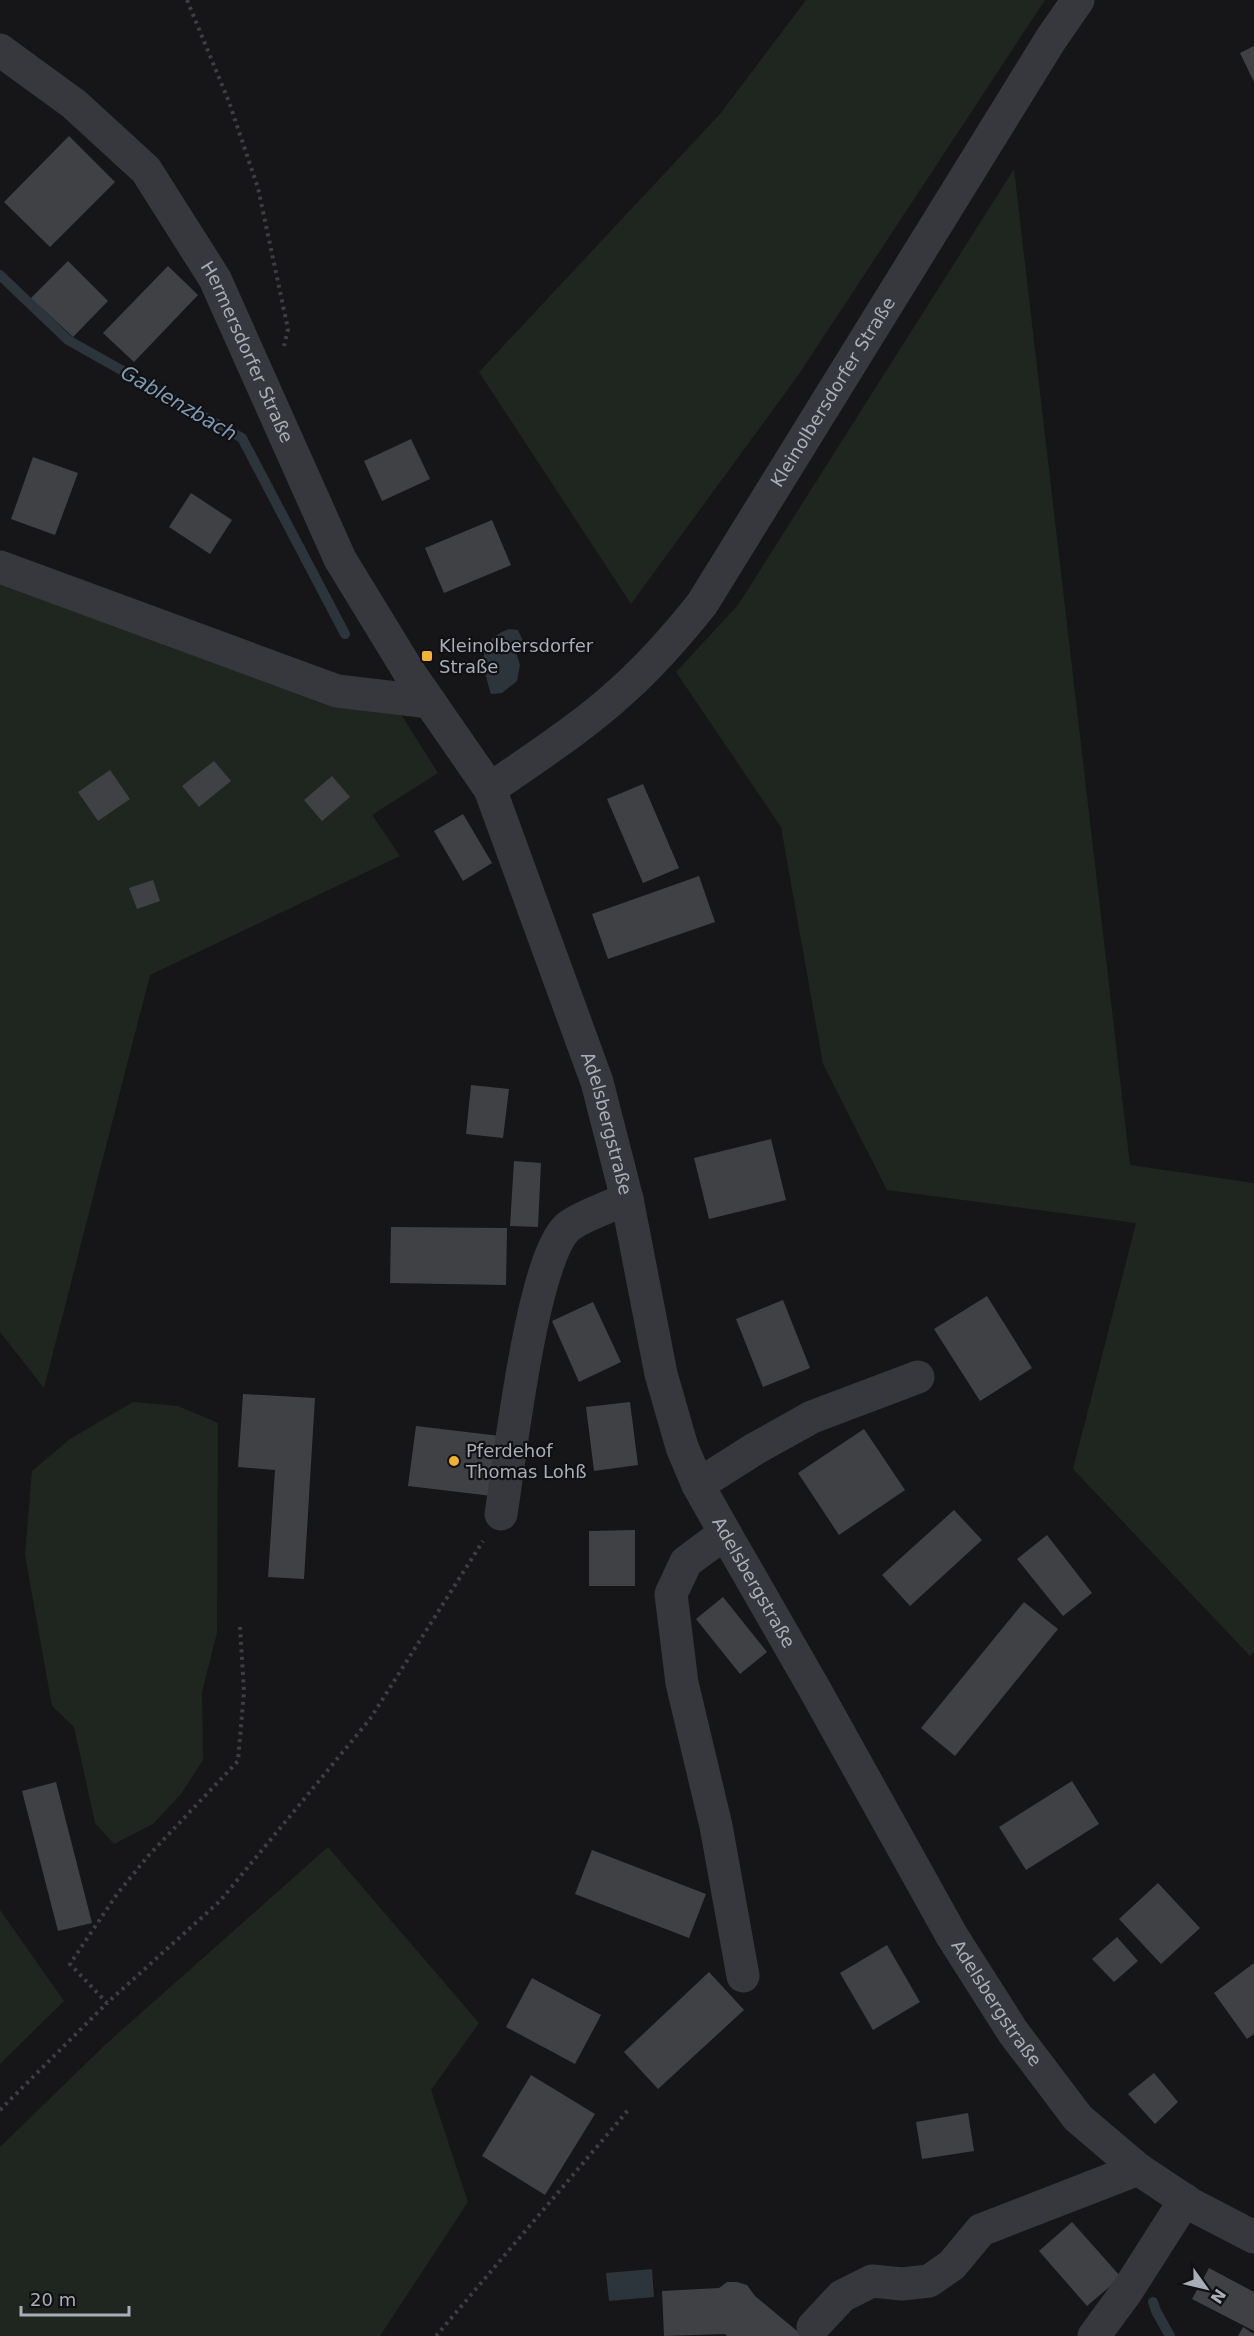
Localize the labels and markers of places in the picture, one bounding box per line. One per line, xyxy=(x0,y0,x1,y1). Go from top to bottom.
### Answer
place label: Kleinolbersdorfer Straße xyxy=(439,635,594,677)
marker: Kleinolbersdorfer Straße xyxy=(420,649,434,663)
place label: Pferdehof Thomas Lohß xyxy=(465,1440,587,1482)
marker: Pferdehof Thomas Lohß xyxy=(447,1454,461,1468)

